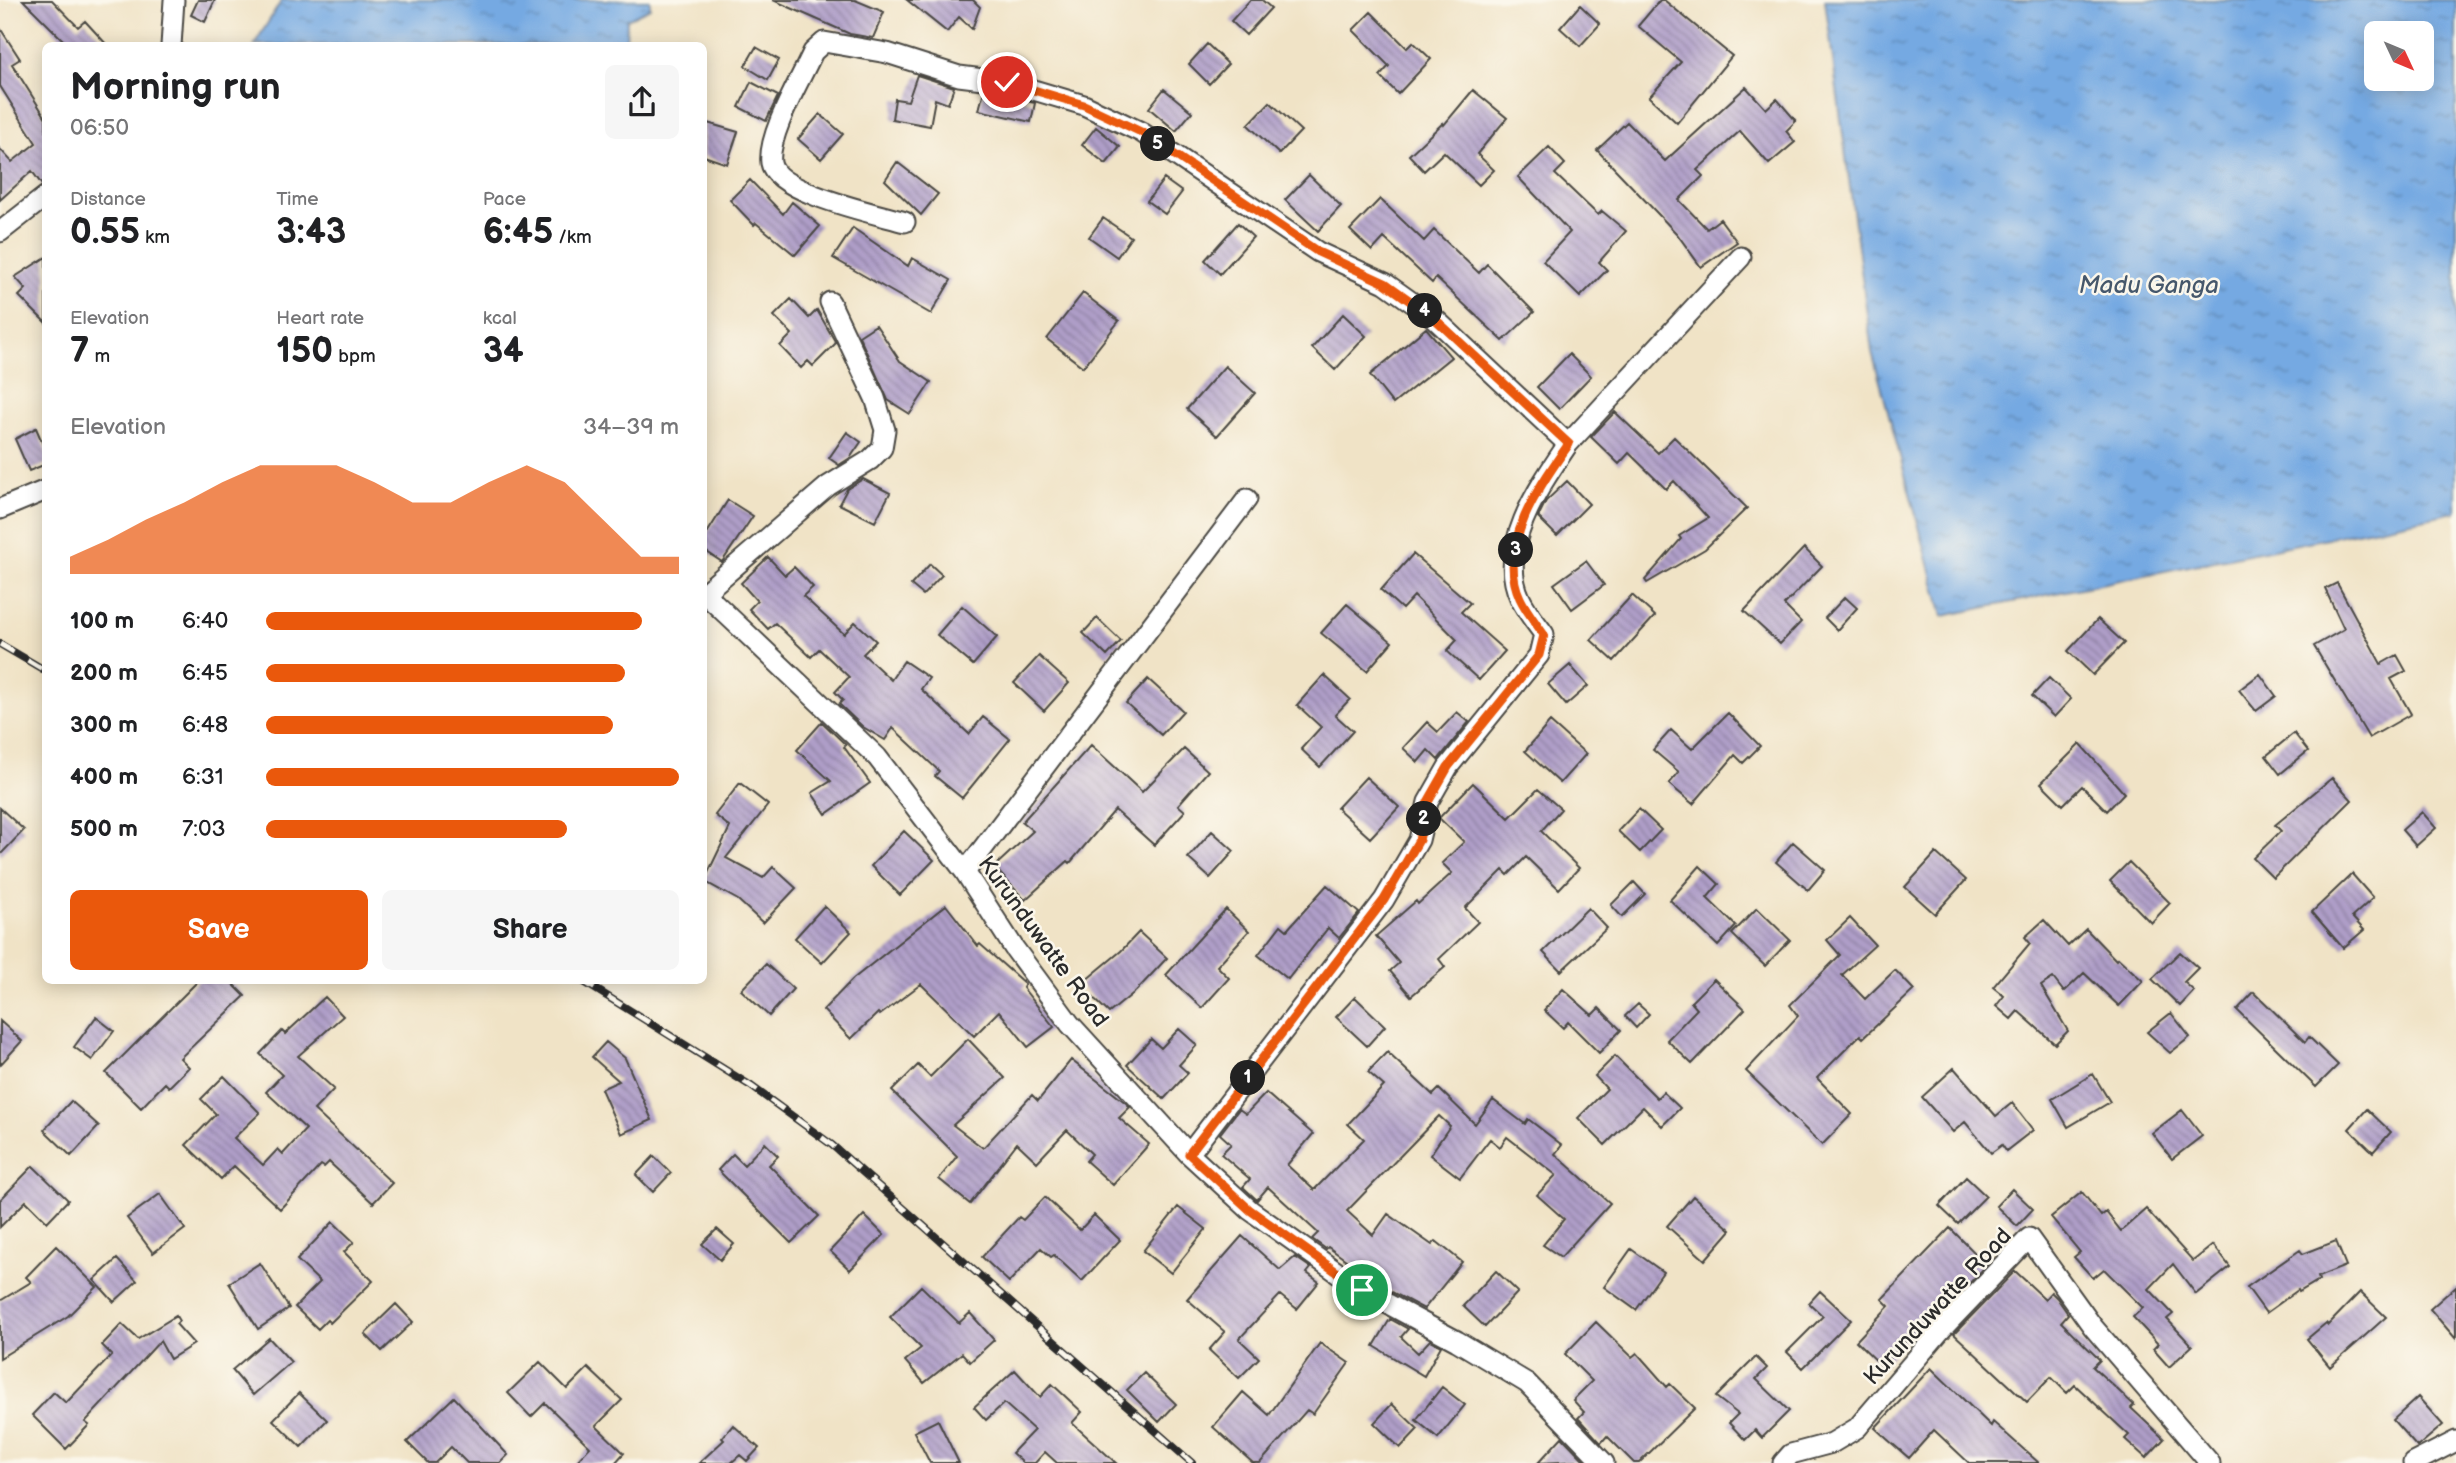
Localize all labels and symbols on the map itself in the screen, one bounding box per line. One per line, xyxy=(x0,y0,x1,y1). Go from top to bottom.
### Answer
north arrow xyxy=(2364,21,2434,91)
pin xyxy=(977,52,1037,112)
pin: 5 xyxy=(1140,127,1176,162)
water label: Madu Ganga xyxy=(2079,271,2219,300)
pin: 4 xyxy=(1408,294,1442,328)
pin: 3 xyxy=(1498,532,1534,568)
pin: 2 xyxy=(1406,802,1442,836)
street label: Kurunduwatte Road xyxy=(972,851,1115,1033)
pin: 1 xyxy=(1230,1060,1266,1096)
street label: Kurunduwatte Road xyxy=(1858,1222,2018,1391)
pin xyxy=(1332,1260,1392,1320)

